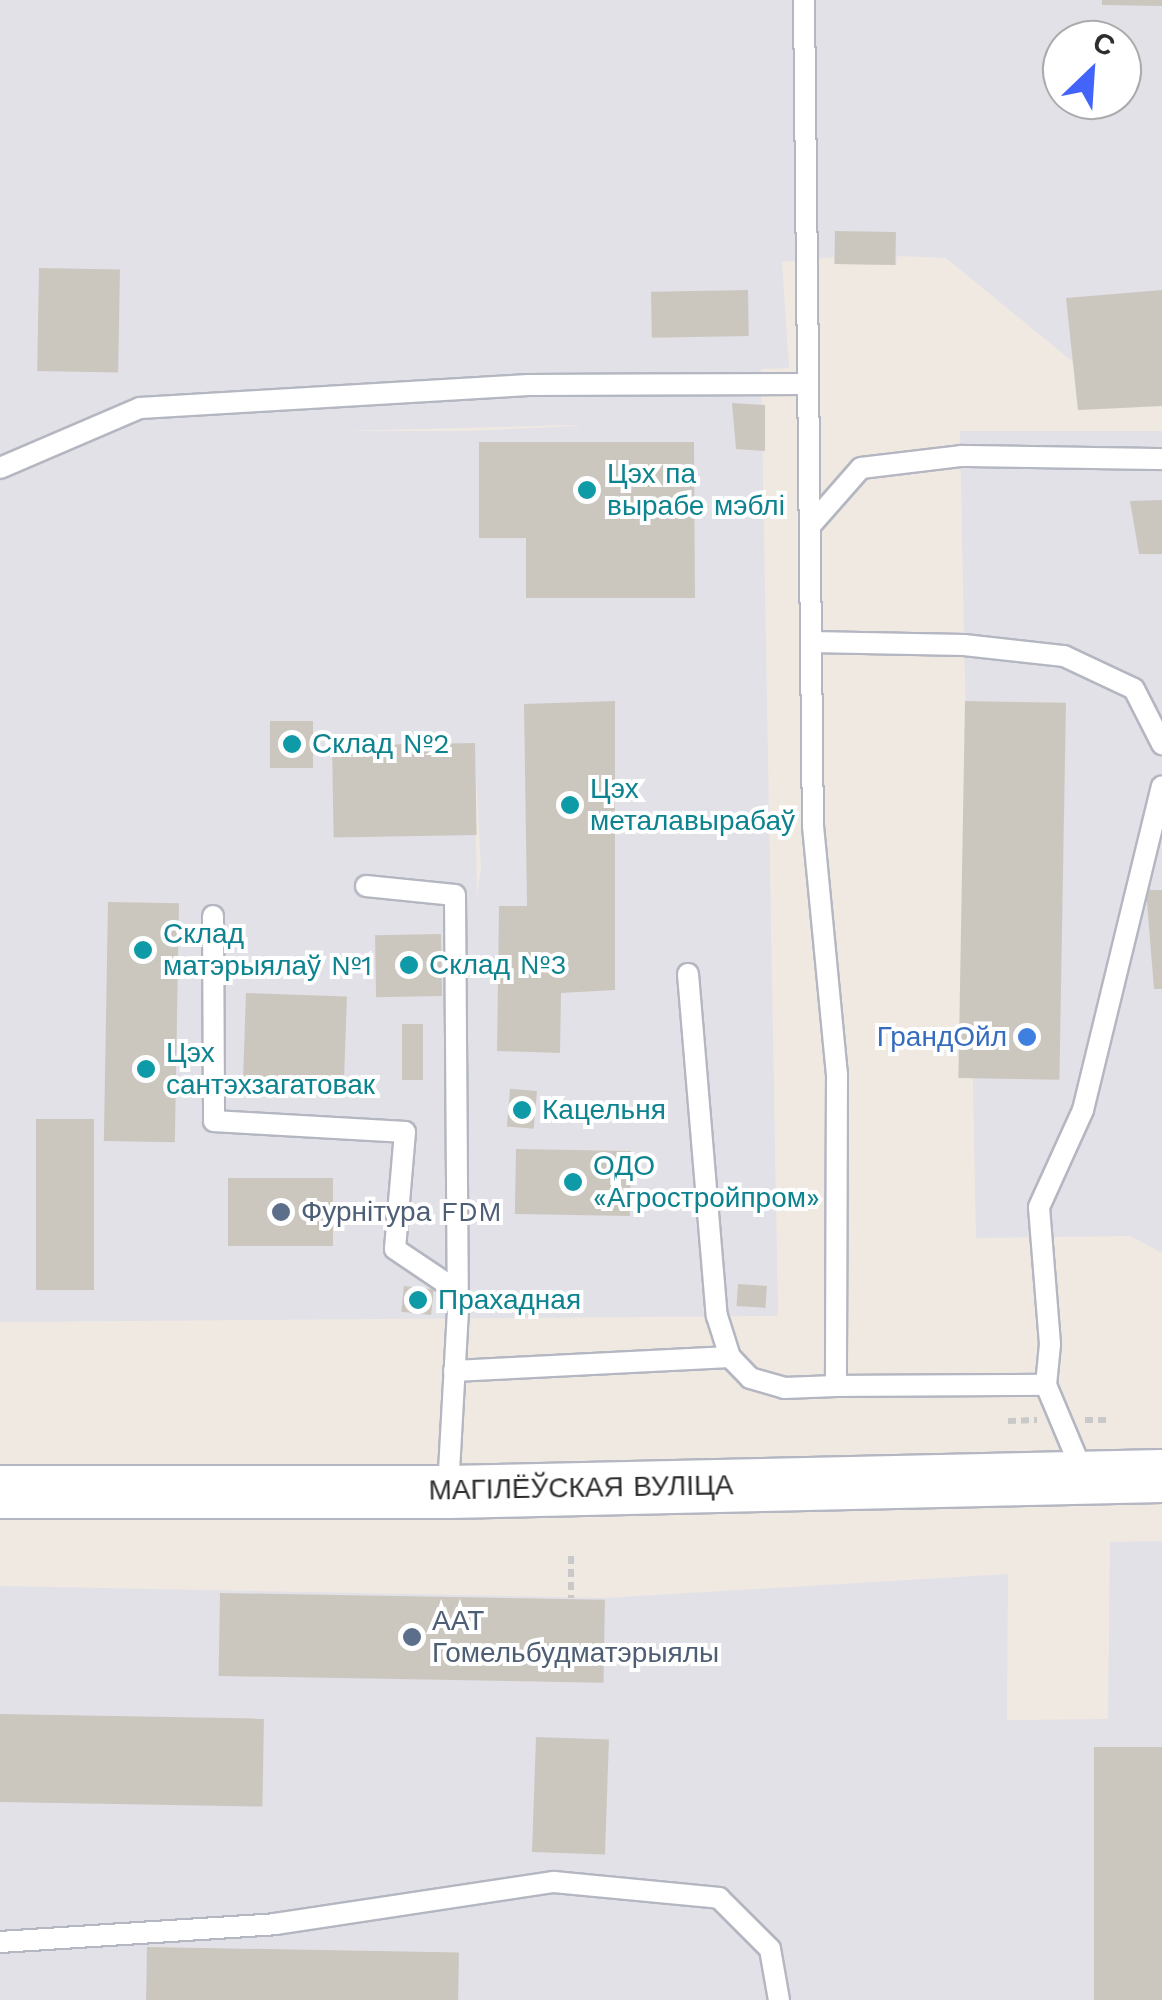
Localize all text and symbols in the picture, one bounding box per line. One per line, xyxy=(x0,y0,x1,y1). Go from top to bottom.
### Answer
north arrow xyxy=(1042,20,1142,120)
text: С xyxy=(1088,25,1120,63)
place label: Цэх па вырабе мэблі xyxy=(607,457,785,523)
marker: Цэх па вырабе мэблі xyxy=(576,479,598,501)
place label: Склад №2 xyxy=(312,727,450,761)
marker: Склад №2 xyxy=(281,733,303,755)
place label: Цэх металавырабаў xyxy=(590,772,795,838)
marker: Цэх металавырабаў xyxy=(559,794,581,816)
place label: Склад матэрыялаў №1 xyxy=(163,917,372,983)
marker: Склад матэрыялаў №1 xyxy=(132,939,154,961)
place label: Склад №3 xyxy=(429,948,567,982)
marker: Склад №3 xyxy=(398,954,420,976)
place label: ГрандОйл xyxy=(877,1020,1007,1054)
marker: ГрандОйл xyxy=(1016,1026,1038,1048)
place label: Цэх сантэхзагатовак xyxy=(166,1036,375,1102)
marker: Цэх сантэхзагатовак xyxy=(135,1058,157,1080)
place label: Кацельня xyxy=(542,1093,666,1127)
marker: Кацельня xyxy=(511,1099,533,1121)
place label: ОДО «Агростройпром» xyxy=(593,1149,820,1215)
marker: ОДО «Агростройпром» xyxy=(562,1171,584,1193)
place label: Фурнітура FDM xyxy=(301,1195,502,1229)
marker: Фурнітура FDM xyxy=(270,1201,292,1223)
place label: Прахадная xyxy=(438,1283,581,1317)
marker: Прахадная xyxy=(407,1289,429,1311)
street label: МАГІЛЁЎСКАЯ ВУЛІЦА xyxy=(428,1469,734,1507)
place label: ААТ Гомельбудматэрыялы xyxy=(432,1604,719,1670)
marker: ААТ Гомельбудматэрыялы xyxy=(401,1626,423,1648)

